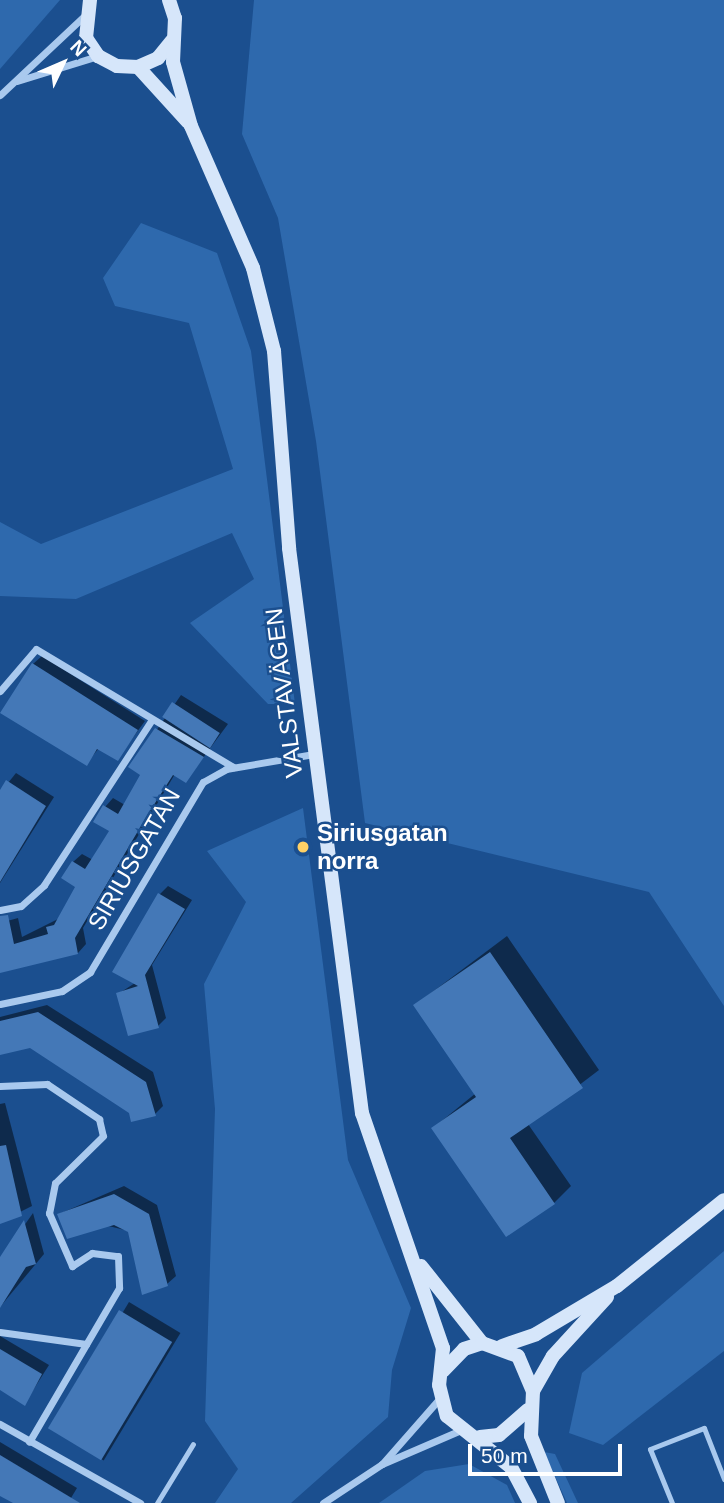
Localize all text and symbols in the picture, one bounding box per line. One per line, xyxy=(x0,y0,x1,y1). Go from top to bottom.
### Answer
north arrow xyxy=(28,28,98,98)
text: N xyxy=(66,36,91,60)
street label: VALSTAVÄGEN xyxy=(259,607,309,779)
street label: SIRIUSGATAN xyxy=(82,783,186,935)
place label: Siriusgatan norra xyxy=(317,819,448,875)
marker: Siriusgatan norra xyxy=(295,839,311,855)
scale bar xyxy=(472,1430,626,1474)
text: 50 m xyxy=(481,1444,528,1467)

